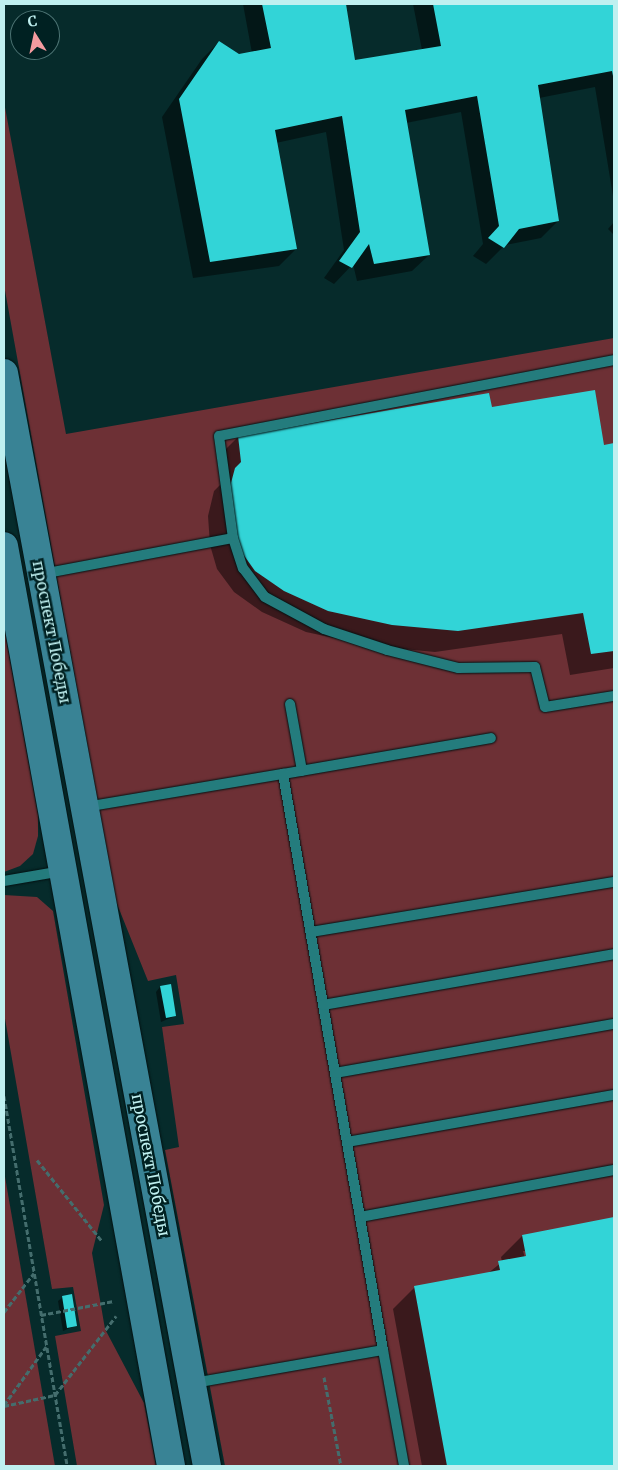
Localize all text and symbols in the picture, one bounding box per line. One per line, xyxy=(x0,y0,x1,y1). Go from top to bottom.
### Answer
north arrow xyxy=(10,10,60,60)
text: С xyxy=(26,12,39,31)
street label: проспект Победы xyxy=(29,559,75,705)
street label: проспект Победы xyxy=(128,1092,174,1238)

